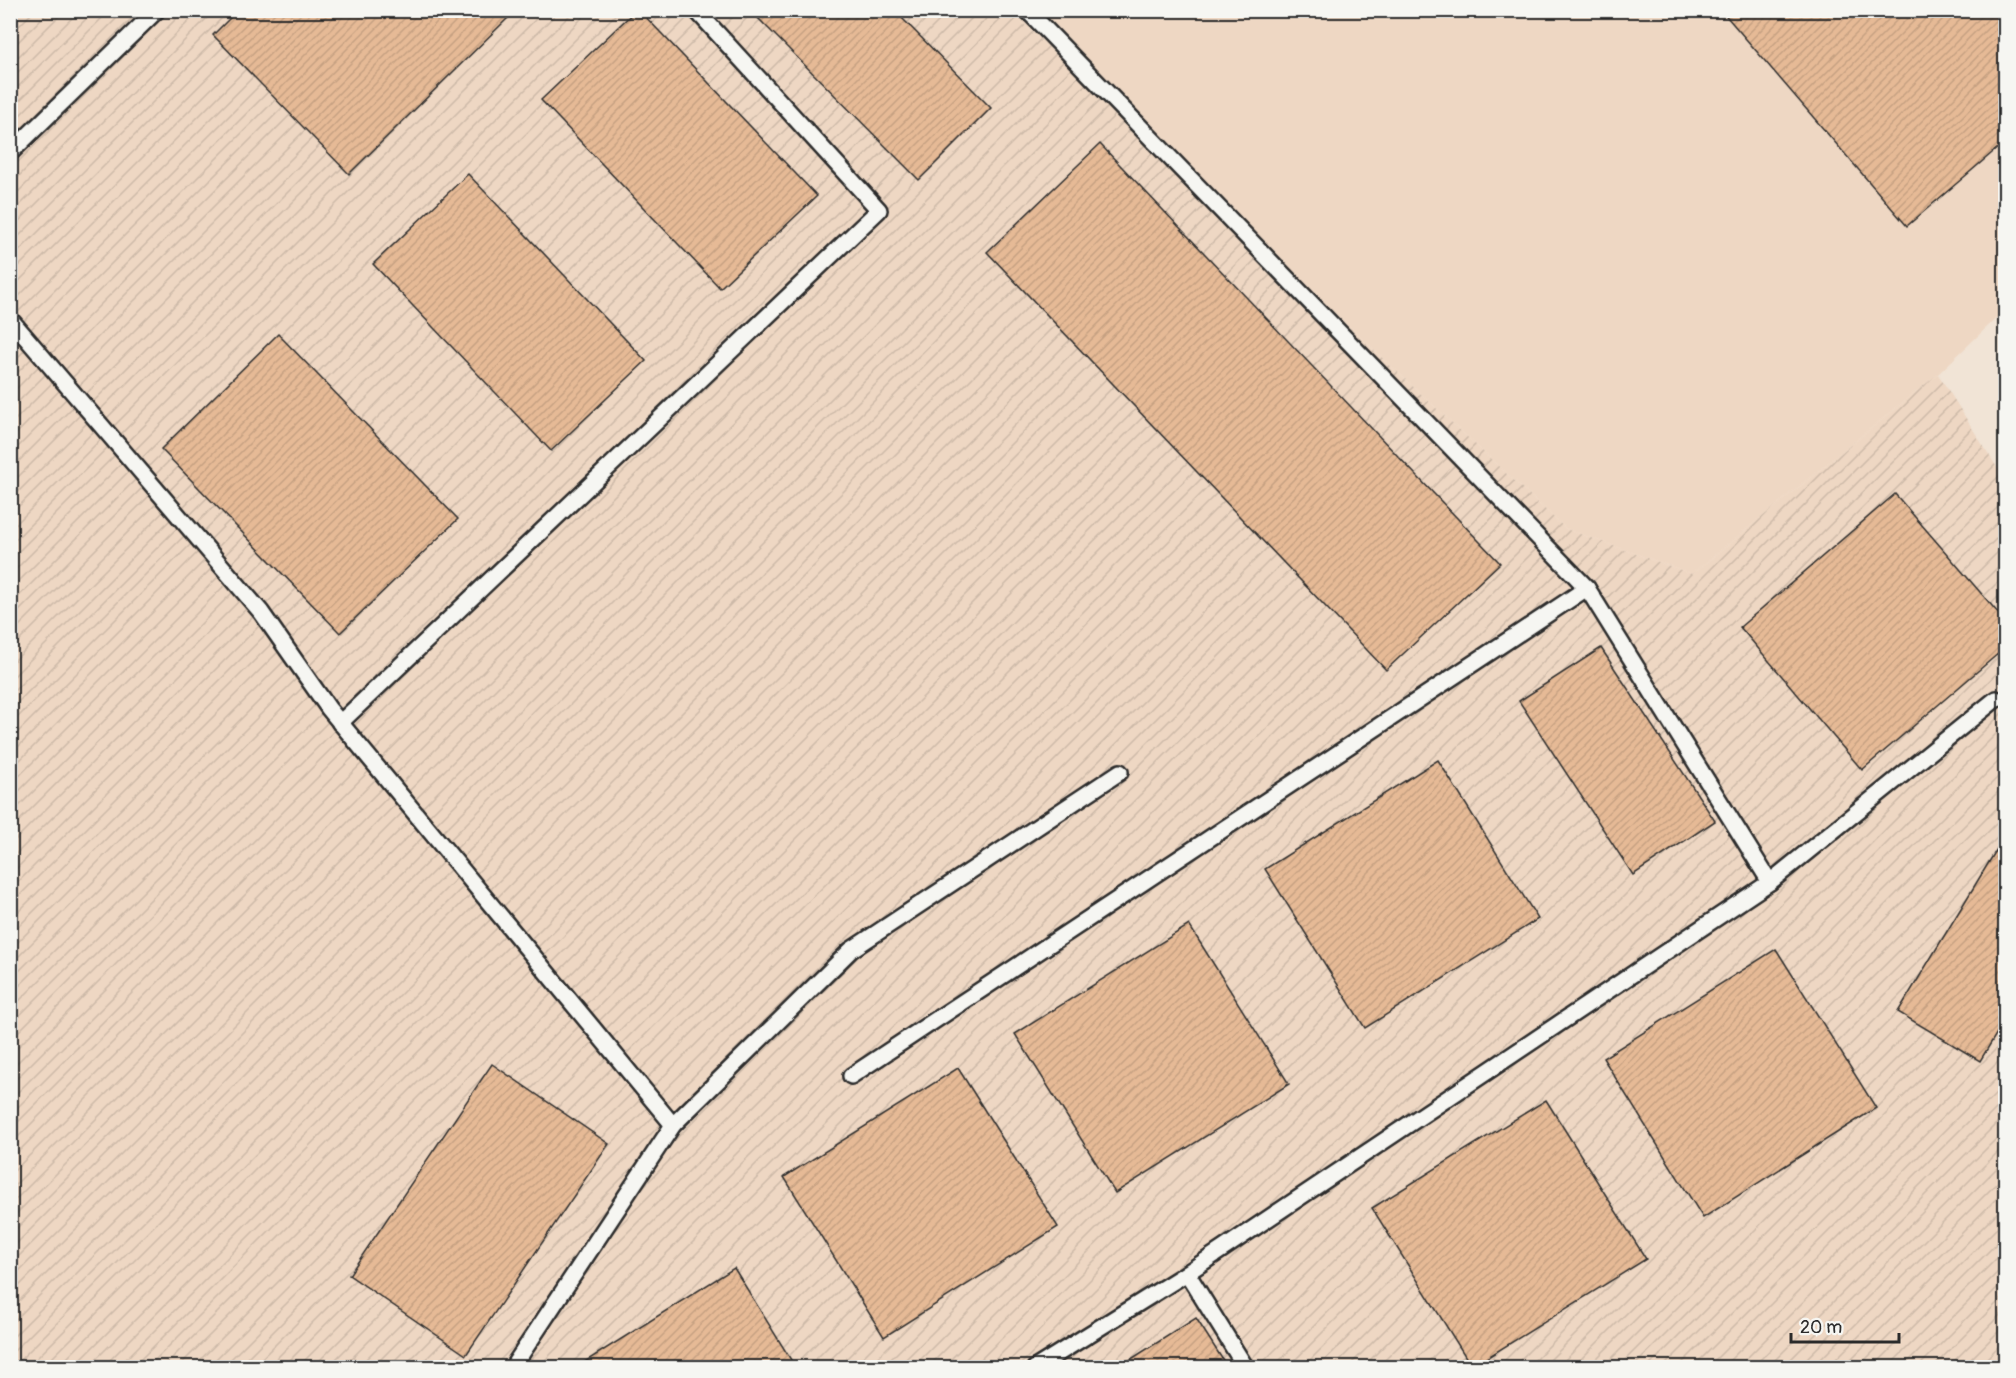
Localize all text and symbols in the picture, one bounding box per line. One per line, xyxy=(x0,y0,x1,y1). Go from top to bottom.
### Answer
scale bar xyxy=(1791,1306,1899,1344)
text: 20 m xyxy=(1800,1316,1842,1339)

